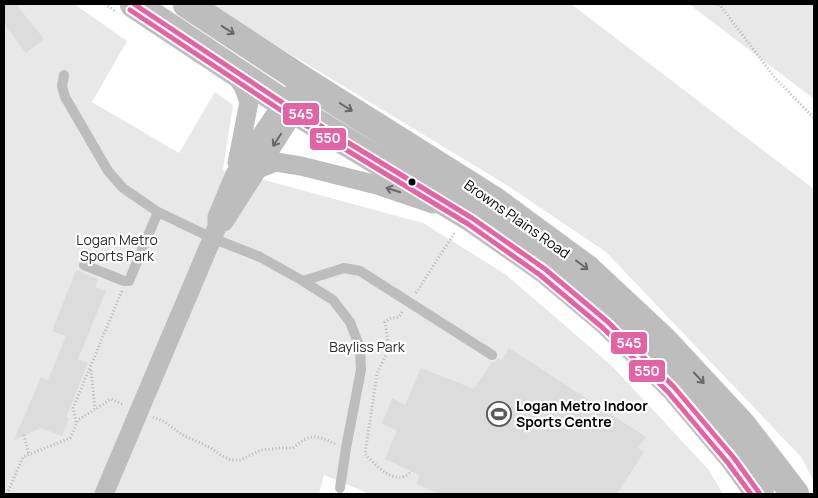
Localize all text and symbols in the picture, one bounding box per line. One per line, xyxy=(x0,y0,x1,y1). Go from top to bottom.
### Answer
one-way arrow xyxy=(220,26,234,36)
line badge: 545 xyxy=(282,102,320,126)
one-way arrow xyxy=(338,102,352,112)
text: 545 xyxy=(289,104,313,123)
line badge: 550 xyxy=(309,127,347,151)
text: 550 xyxy=(315,128,341,147)
one-way arrow xyxy=(272,133,282,147)
street label: Browns Plains Road xyxy=(461,175,574,262)
unlabelled marker xyxy=(407,177,417,187)
one-way arrow xyxy=(385,185,401,195)
park label: Logan Metro Sports Park xyxy=(76,230,158,265)
one-way arrow xyxy=(575,260,588,271)
line badge: 545 xyxy=(610,331,648,355)
text: 545 xyxy=(617,333,641,352)
park label: Bayliss Park xyxy=(329,337,406,356)
line badge: 550 xyxy=(628,359,666,383)
text: 550 xyxy=(634,361,660,380)
one-way arrow xyxy=(693,372,705,385)
place label: Logan Metro Indoor Sports Centre xyxy=(516,396,648,431)
sports icon: Logan Metro Indoor Sports Centre xyxy=(486,401,512,427)

